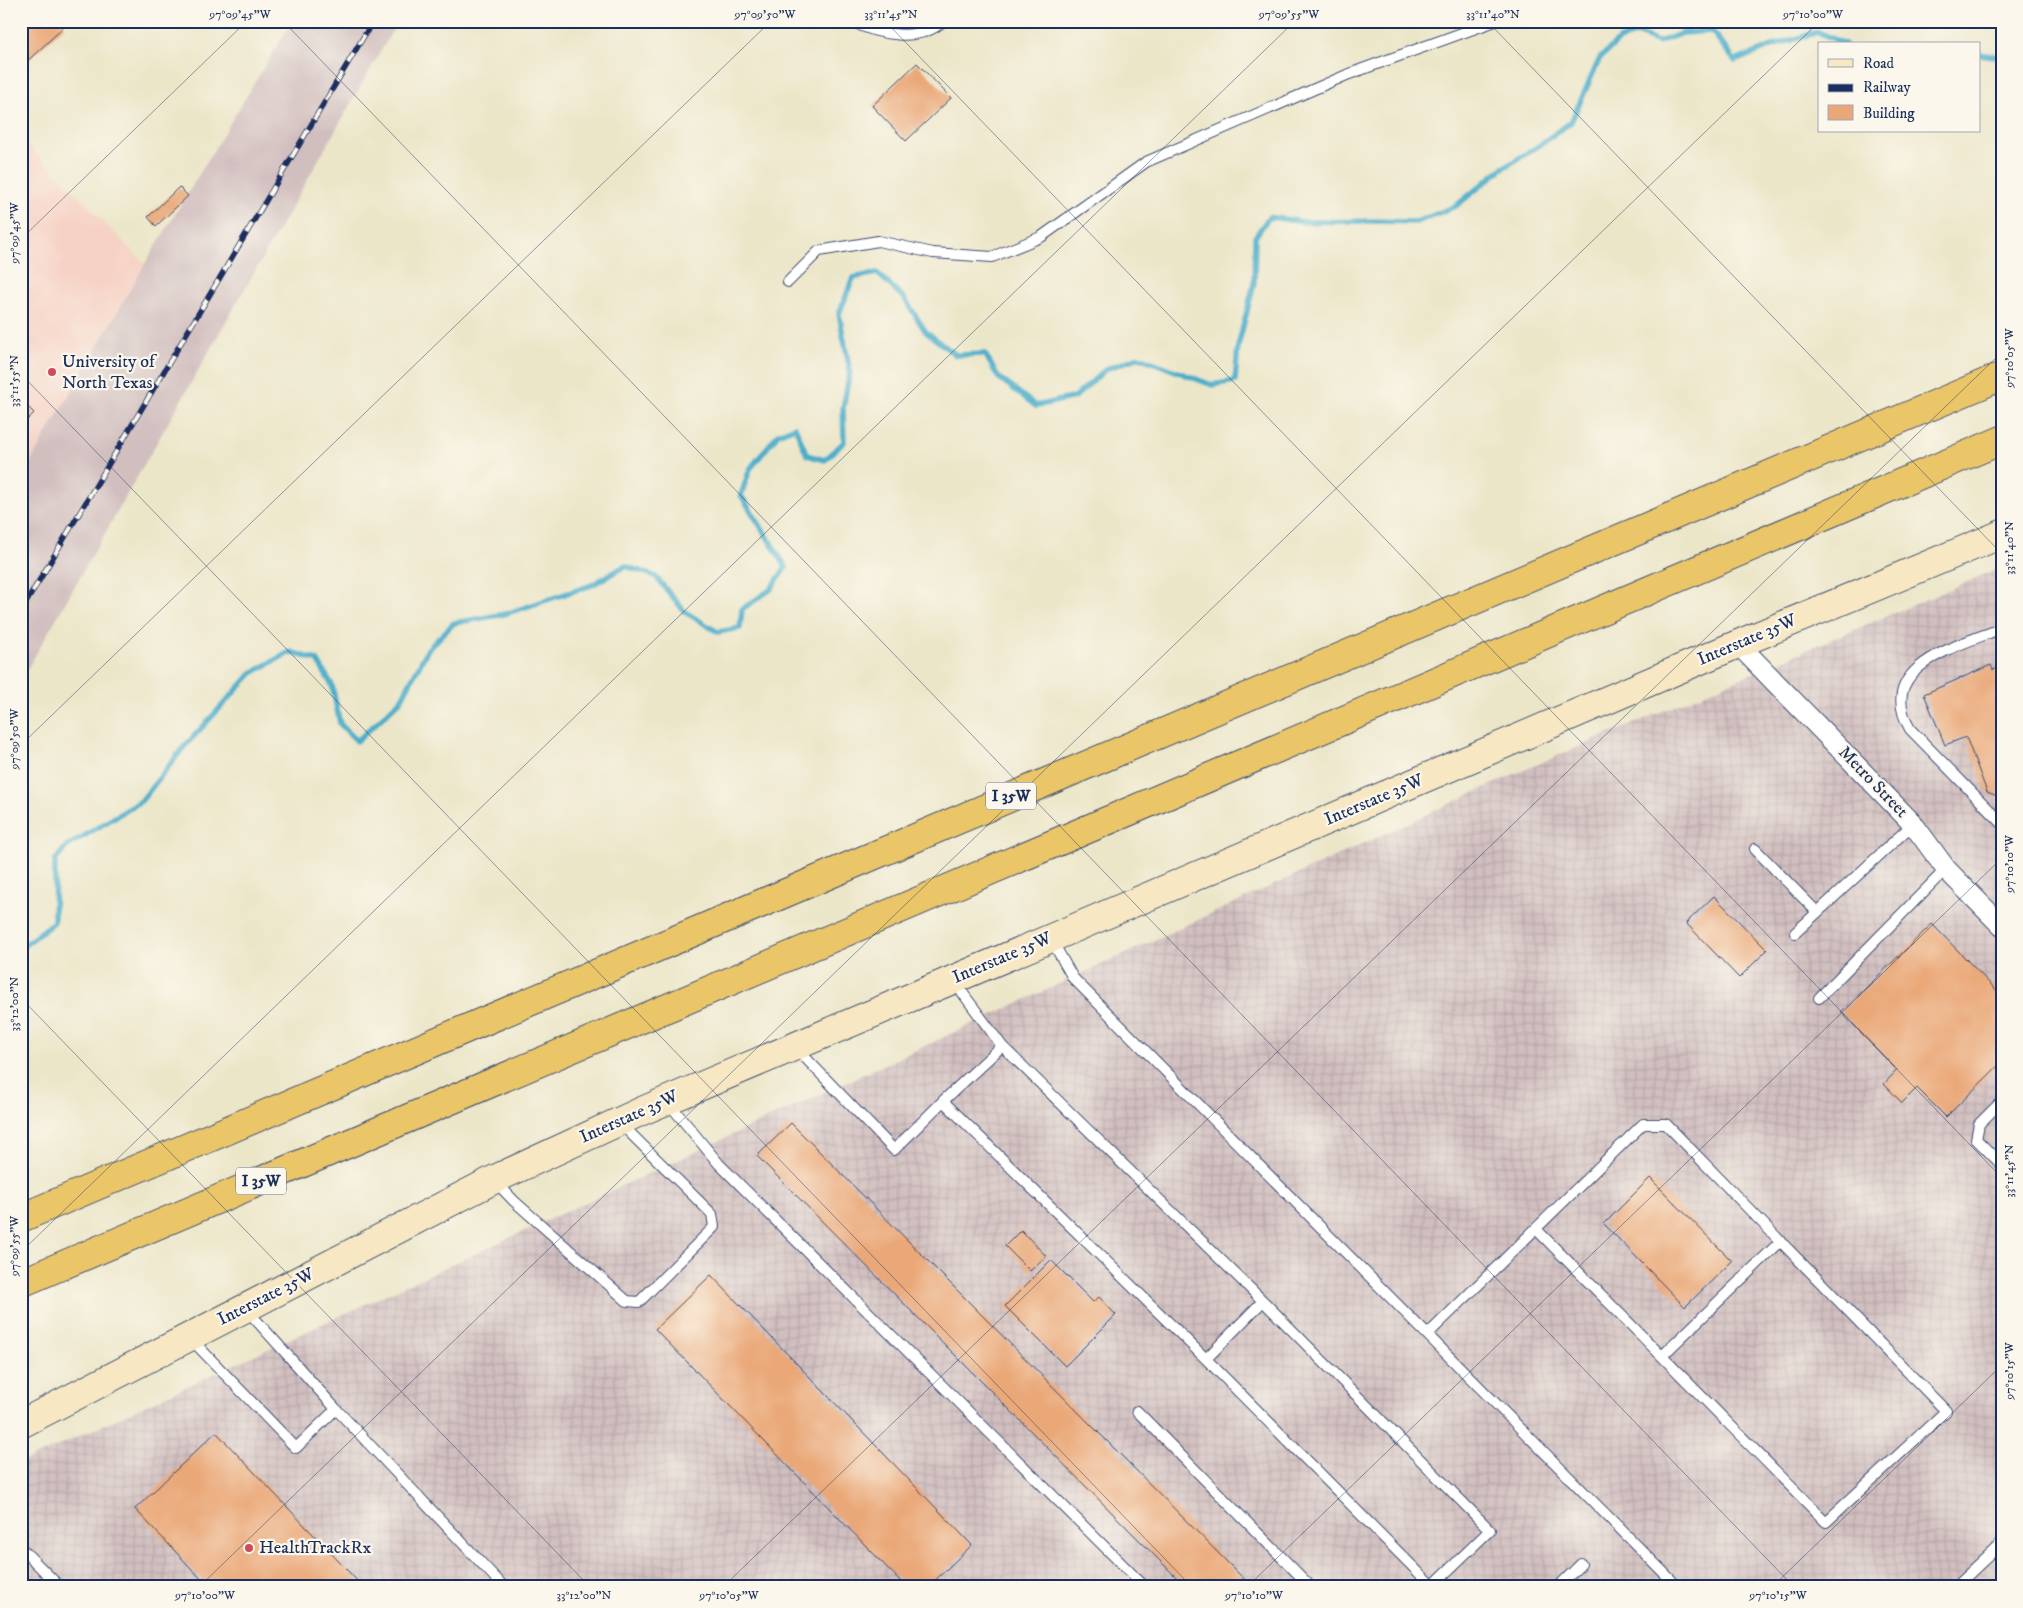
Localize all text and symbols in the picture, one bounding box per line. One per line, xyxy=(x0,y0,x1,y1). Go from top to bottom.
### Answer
text: 97°09'45"W xyxy=(208,7,272,22)
text: 97°09'50"W xyxy=(733,7,797,22)
text: 33°11'45"N xyxy=(864,7,918,22)
text: 97°09'55"W xyxy=(1258,7,1320,22)
text: 33°11'40"N xyxy=(1466,7,1520,22)
text: 97°10'00"W xyxy=(1782,7,1844,22)
legend xyxy=(1818,42,1980,132)
text: Road xyxy=(1863,54,1895,73)
text: Railway xyxy=(1863,78,1911,97)
text: Building xyxy=(1863,104,1915,123)
text: 97°09'45"W xyxy=(7,201,22,265)
text: 97°10'05"W xyxy=(2002,327,2017,389)
place label: University of North Texas xyxy=(62,351,158,394)
text: 33°11'55"N xyxy=(7,355,22,407)
marker: University of North Texas xyxy=(46,366,58,378)
text: 33°11'40"N xyxy=(2002,521,2017,575)
street label: Interstate 35W xyxy=(1694,609,1800,671)
text: 97°09'50"W xyxy=(7,707,22,771)
street label: Metro Street xyxy=(1833,742,1913,823)
street label: Interstate 35W xyxy=(1321,769,1427,831)
road number: I 35W xyxy=(986,782,1036,809)
text: 97°10'10"W xyxy=(2002,834,2017,894)
street label: Interstate 35W xyxy=(949,927,1055,989)
text: 33°12'00"N xyxy=(7,976,22,1031)
street label: Interstate 35W xyxy=(576,1085,682,1148)
text: 33°11'45"N xyxy=(2002,1144,2017,1198)
road number: I 35W xyxy=(236,1168,286,1194)
text: 97°09'55"W xyxy=(7,1215,22,1277)
street label: Interstate 35W xyxy=(214,1263,318,1331)
text: 97°10'15"W xyxy=(2002,1341,2017,1401)
place label: HealthTrackRx xyxy=(259,1537,371,1559)
marker: HealthTrackRx xyxy=(243,1542,255,1554)
text: 97°10'00"W xyxy=(174,1588,236,1603)
text: 33°12'00"N xyxy=(557,1588,612,1603)
text: 97°10'05"W xyxy=(698,1588,760,1603)
text: 97°10'10"W xyxy=(1224,1588,1284,1603)
text: 97°10'15"W xyxy=(1748,1588,1808,1603)

